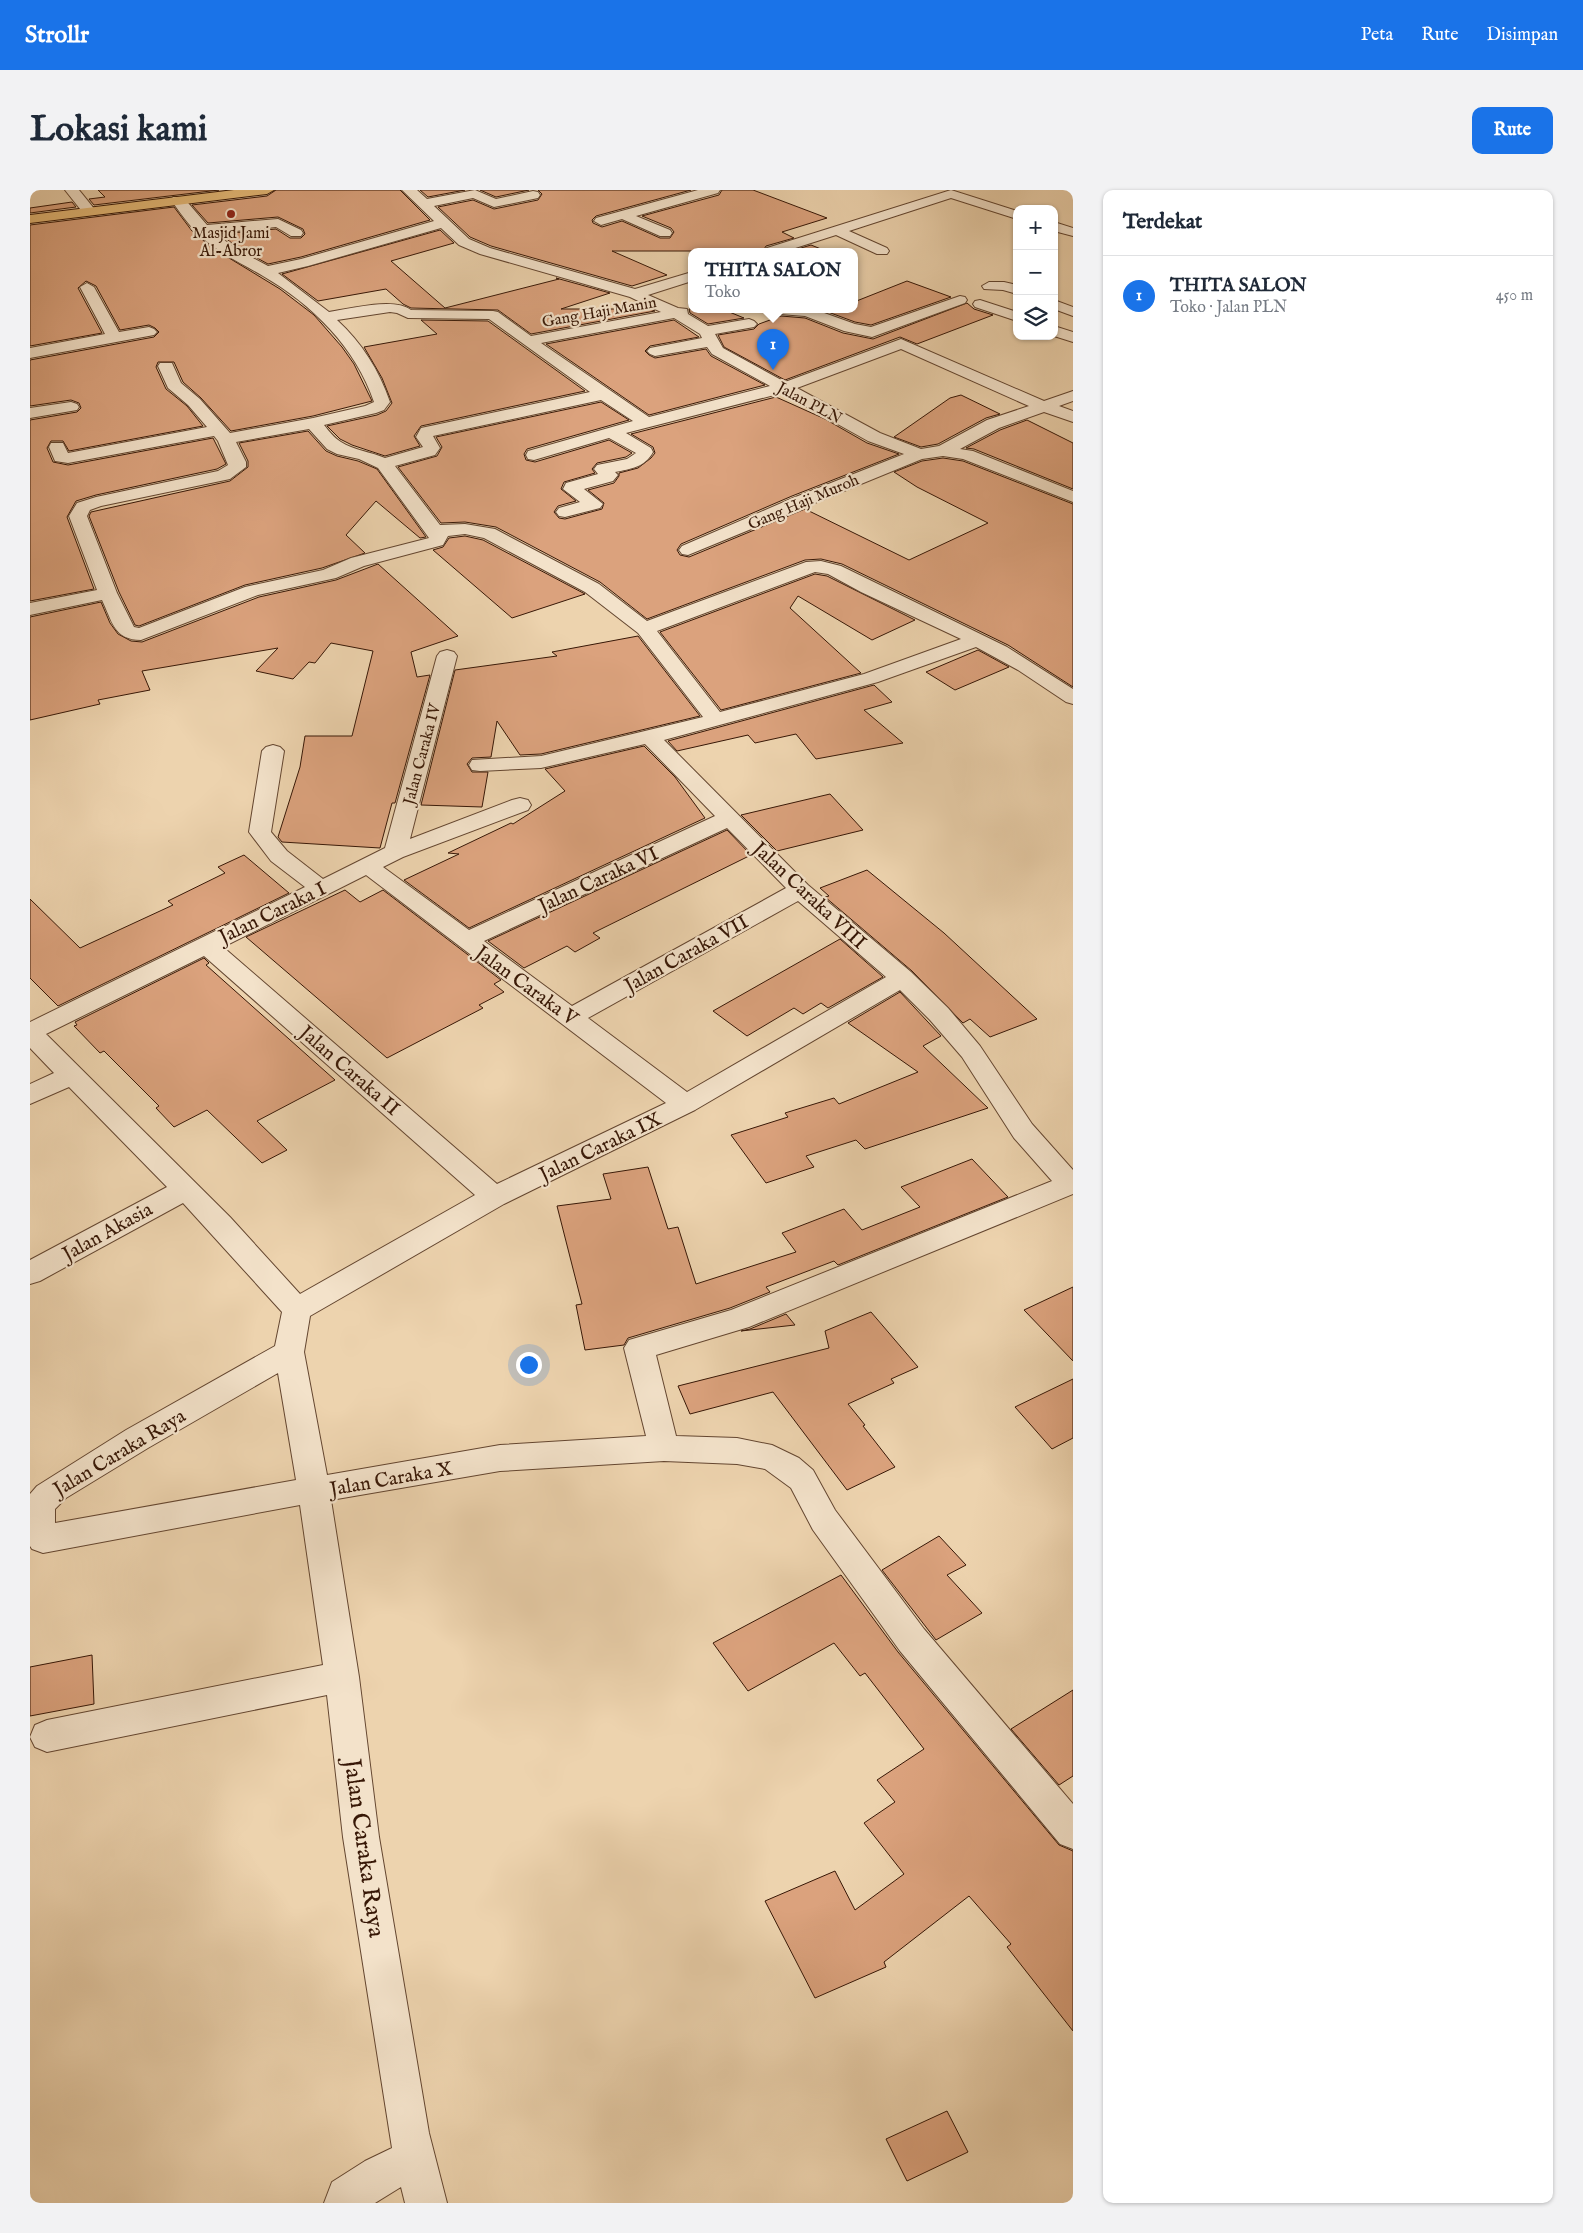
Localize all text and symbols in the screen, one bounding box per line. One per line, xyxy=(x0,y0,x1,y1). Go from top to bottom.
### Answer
text: Strollr xyxy=(25,20,89,51)
text: Peta xyxy=(1361,24,1393,47)
text: Rute xyxy=(1421,24,1459,47)
text: Disimpan xyxy=(1487,24,1558,47)
button: Rute xyxy=(1472,107,1553,154)
text: Lokasi kami xyxy=(30,108,207,153)
map controls xyxy=(1013,205,1058,340)
button: + xyxy=(1013,205,1058,250)
marker: Masjid Jami Al-Abror xyxy=(225,208,237,220)
text: Terdekat xyxy=(1123,209,1202,236)
place label: Masjid Jami Al-Abror xyxy=(192,224,270,262)
popup xyxy=(688,248,858,313)
button: − xyxy=(1013,250,1058,295)
text: THITA SALON xyxy=(705,259,841,283)
text: THITA SALON xyxy=(1170,274,1307,298)
text: Toko xyxy=(705,283,741,303)
text: 1 xyxy=(1136,286,1142,306)
text: 450 m xyxy=(1496,286,1533,306)
street label: Gang Haji Manin xyxy=(541,293,659,333)
button: layers xyxy=(1013,295,1058,340)
text: Toko · Jalan PLN xyxy=(1170,298,1287,318)
pin: 1 xyxy=(757,329,789,370)
street label: Jalan PLN xyxy=(771,377,845,429)
street label: Gang Haji Muroh xyxy=(745,470,863,535)
street label: Jalan Caraka IV xyxy=(399,701,446,809)
street label: Jalan Caraka VIII xyxy=(745,835,872,956)
street label: Jalan Caraka VI xyxy=(533,841,663,920)
street label: Jalan Caraka I xyxy=(213,876,331,951)
street label: Jalan Caraka VII xyxy=(618,910,754,1000)
street label: Jalan Caraka V xyxy=(468,939,583,1032)
street label: Jalan Caraka II xyxy=(292,1019,405,1122)
street label: Jalan Caraka IX xyxy=(534,1107,666,1189)
street label: Jalan Akasia xyxy=(56,1197,158,1268)
your location xyxy=(516,1352,542,1378)
street label: Jalan Caraka Raya xyxy=(47,1404,191,1504)
street label: Jalan Caraka X xyxy=(326,1456,455,1503)
street label: Jalan Caraka Raya xyxy=(335,1754,391,1940)

